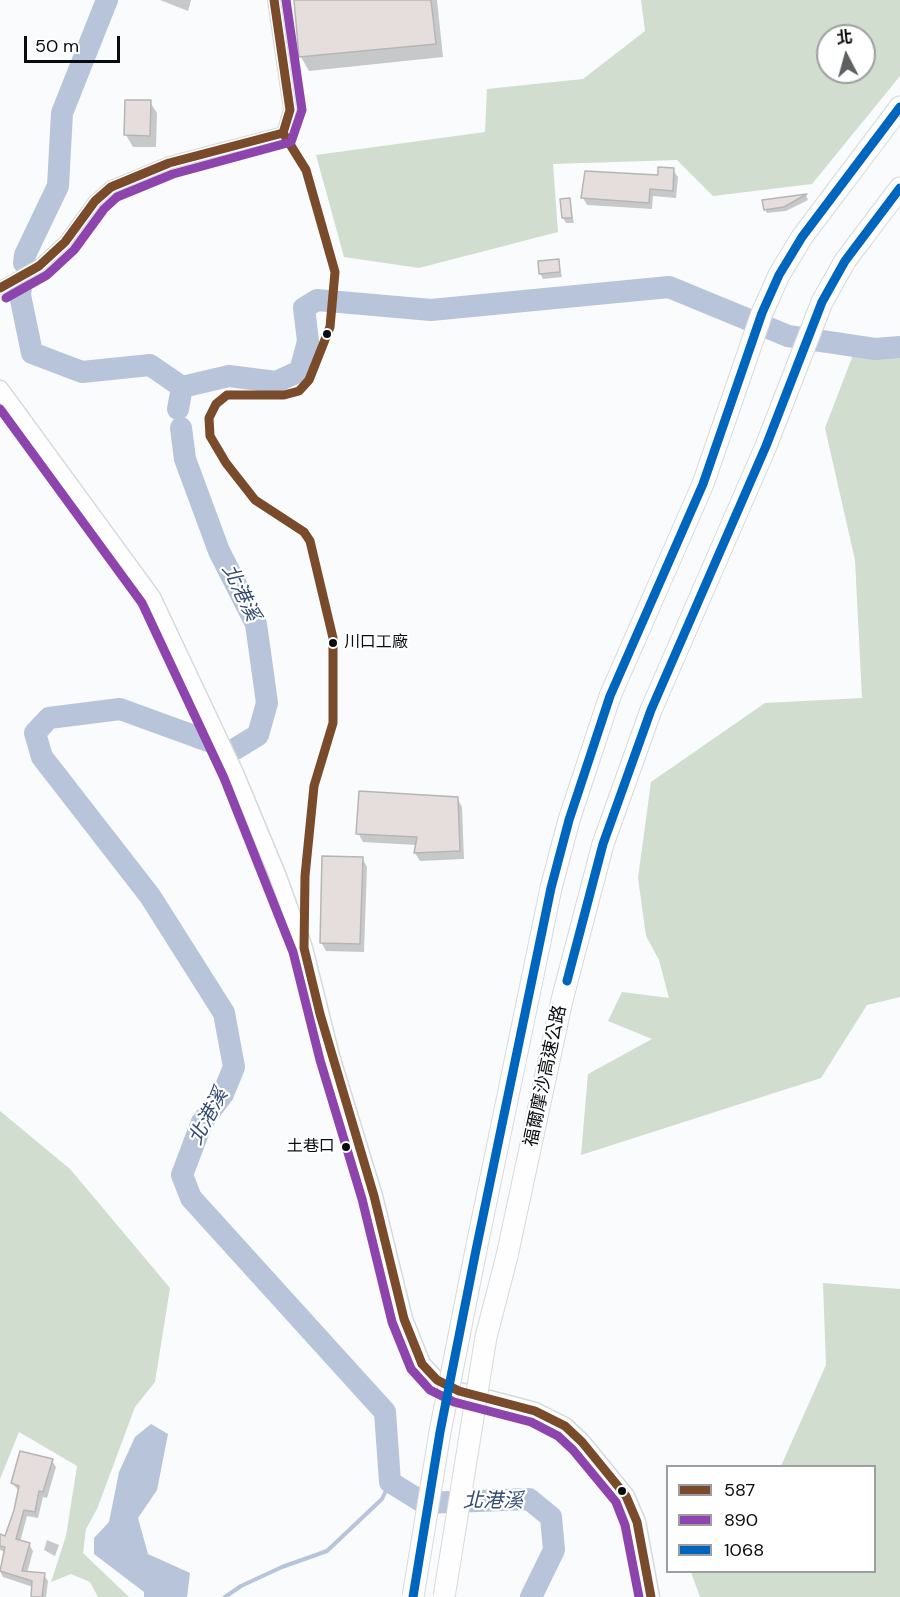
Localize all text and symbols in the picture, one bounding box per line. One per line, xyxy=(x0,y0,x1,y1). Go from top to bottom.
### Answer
scale bar xyxy=(27,24,123,62)
north arrow xyxy=(816,24,876,84)
text: 北 xyxy=(835,26,853,49)
text: 50 m xyxy=(35,34,79,58)
unlabelled marker xyxy=(321,328,333,340)
water label: 北港溪 xyxy=(216,561,264,625)
place label: 川口工廠 xyxy=(344,633,408,653)
marker: 川口工廠 xyxy=(327,637,339,649)
street label: 福爾摩沙高速公路 xyxy=(520,1003,572,1149)
water label: 北港溪 xyxy=(184,1085,234,1149)
place label: 土巷口 xyxy=(287,1137,335,1157)
marker: 土巷口 xyxy=(340,1141,352,1153)
legend xyxy=(666,1465,876,1573)
text: 587 xyxy=(724,1478,755,1502)
unlabelled marker xyxy=(616,1485,628,1497)
water label: 北港溪 xyxy=(463,1490,523,1514)
text: 890 xyxy=(724,1508,758,1532)
text: 1068 xyxy=(724,1538,764,1562)

